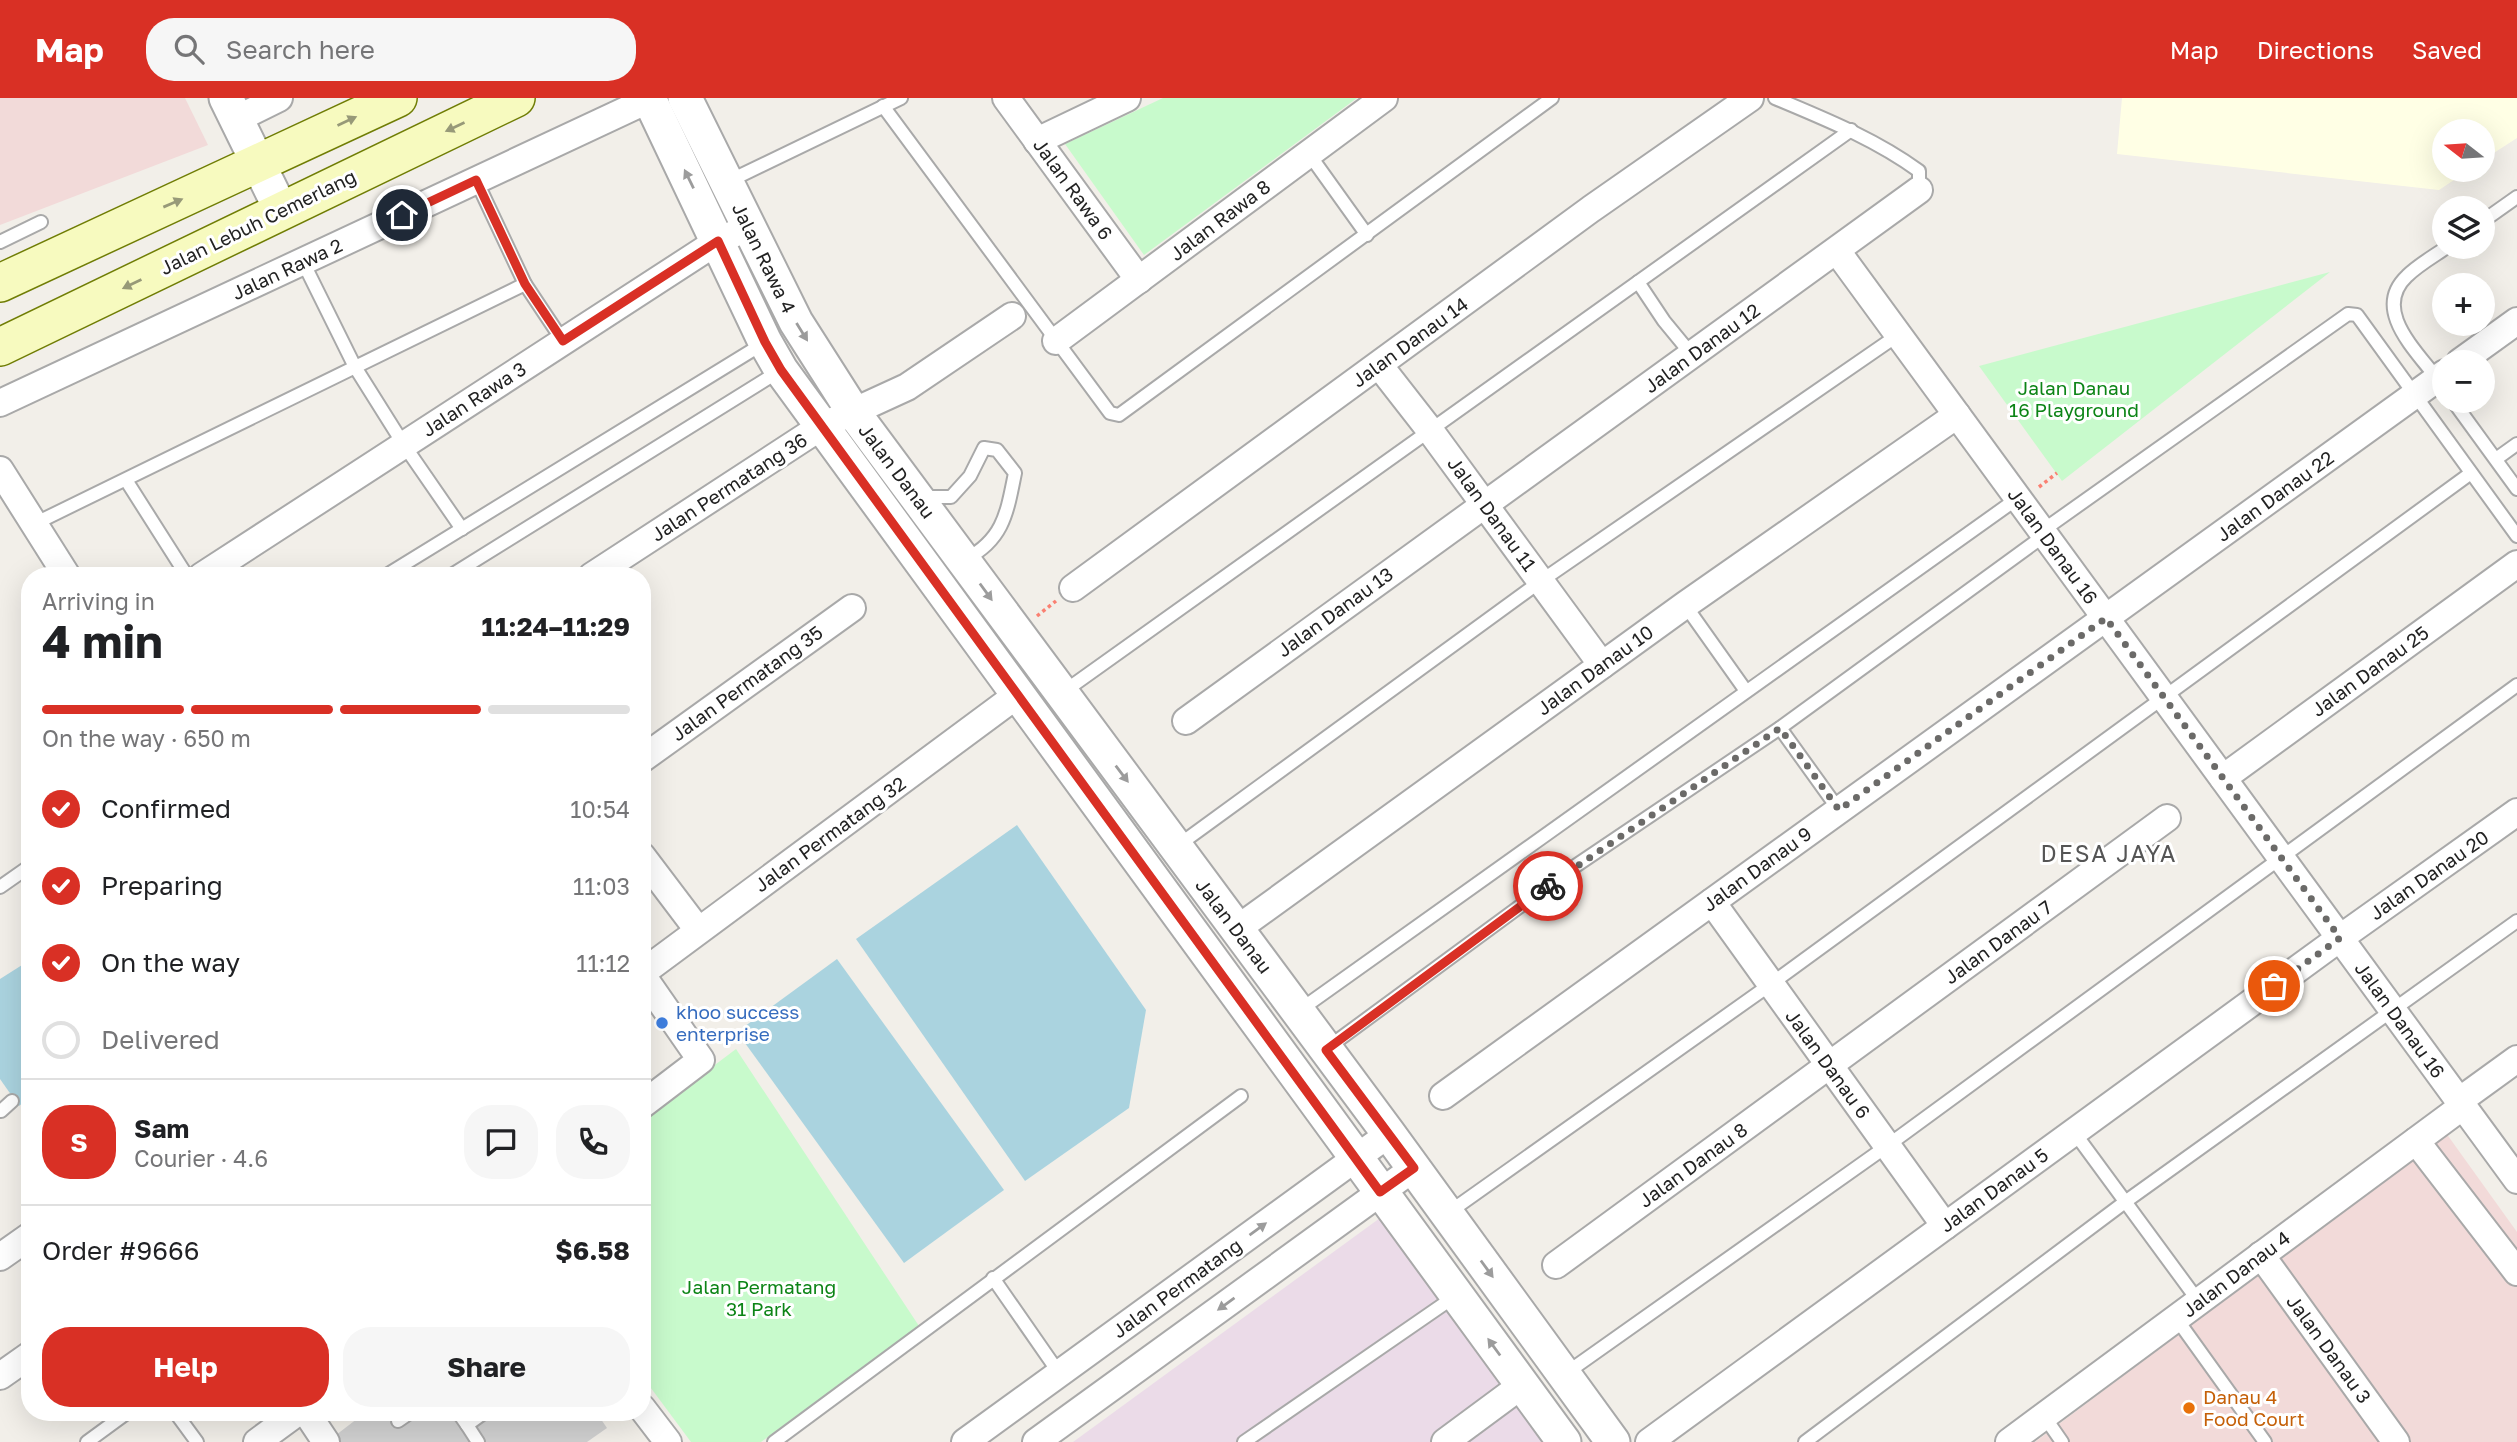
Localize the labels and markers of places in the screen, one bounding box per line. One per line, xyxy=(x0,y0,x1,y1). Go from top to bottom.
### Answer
pin xyxy=(372,185,432,245)
pin xyxy=(2244,956,2304,1016)
place label: khoo success enterprise xyxy=(676,1000,799,1045)
marker: khoo success enterprise xyxy=(654,1015,670,1031)
place label: Danau 4 Food Court xyxy=(2203,1385,2305,1430)
marker: Danau 4 Food Court xyxy=(2181,1400,2197,1416)

